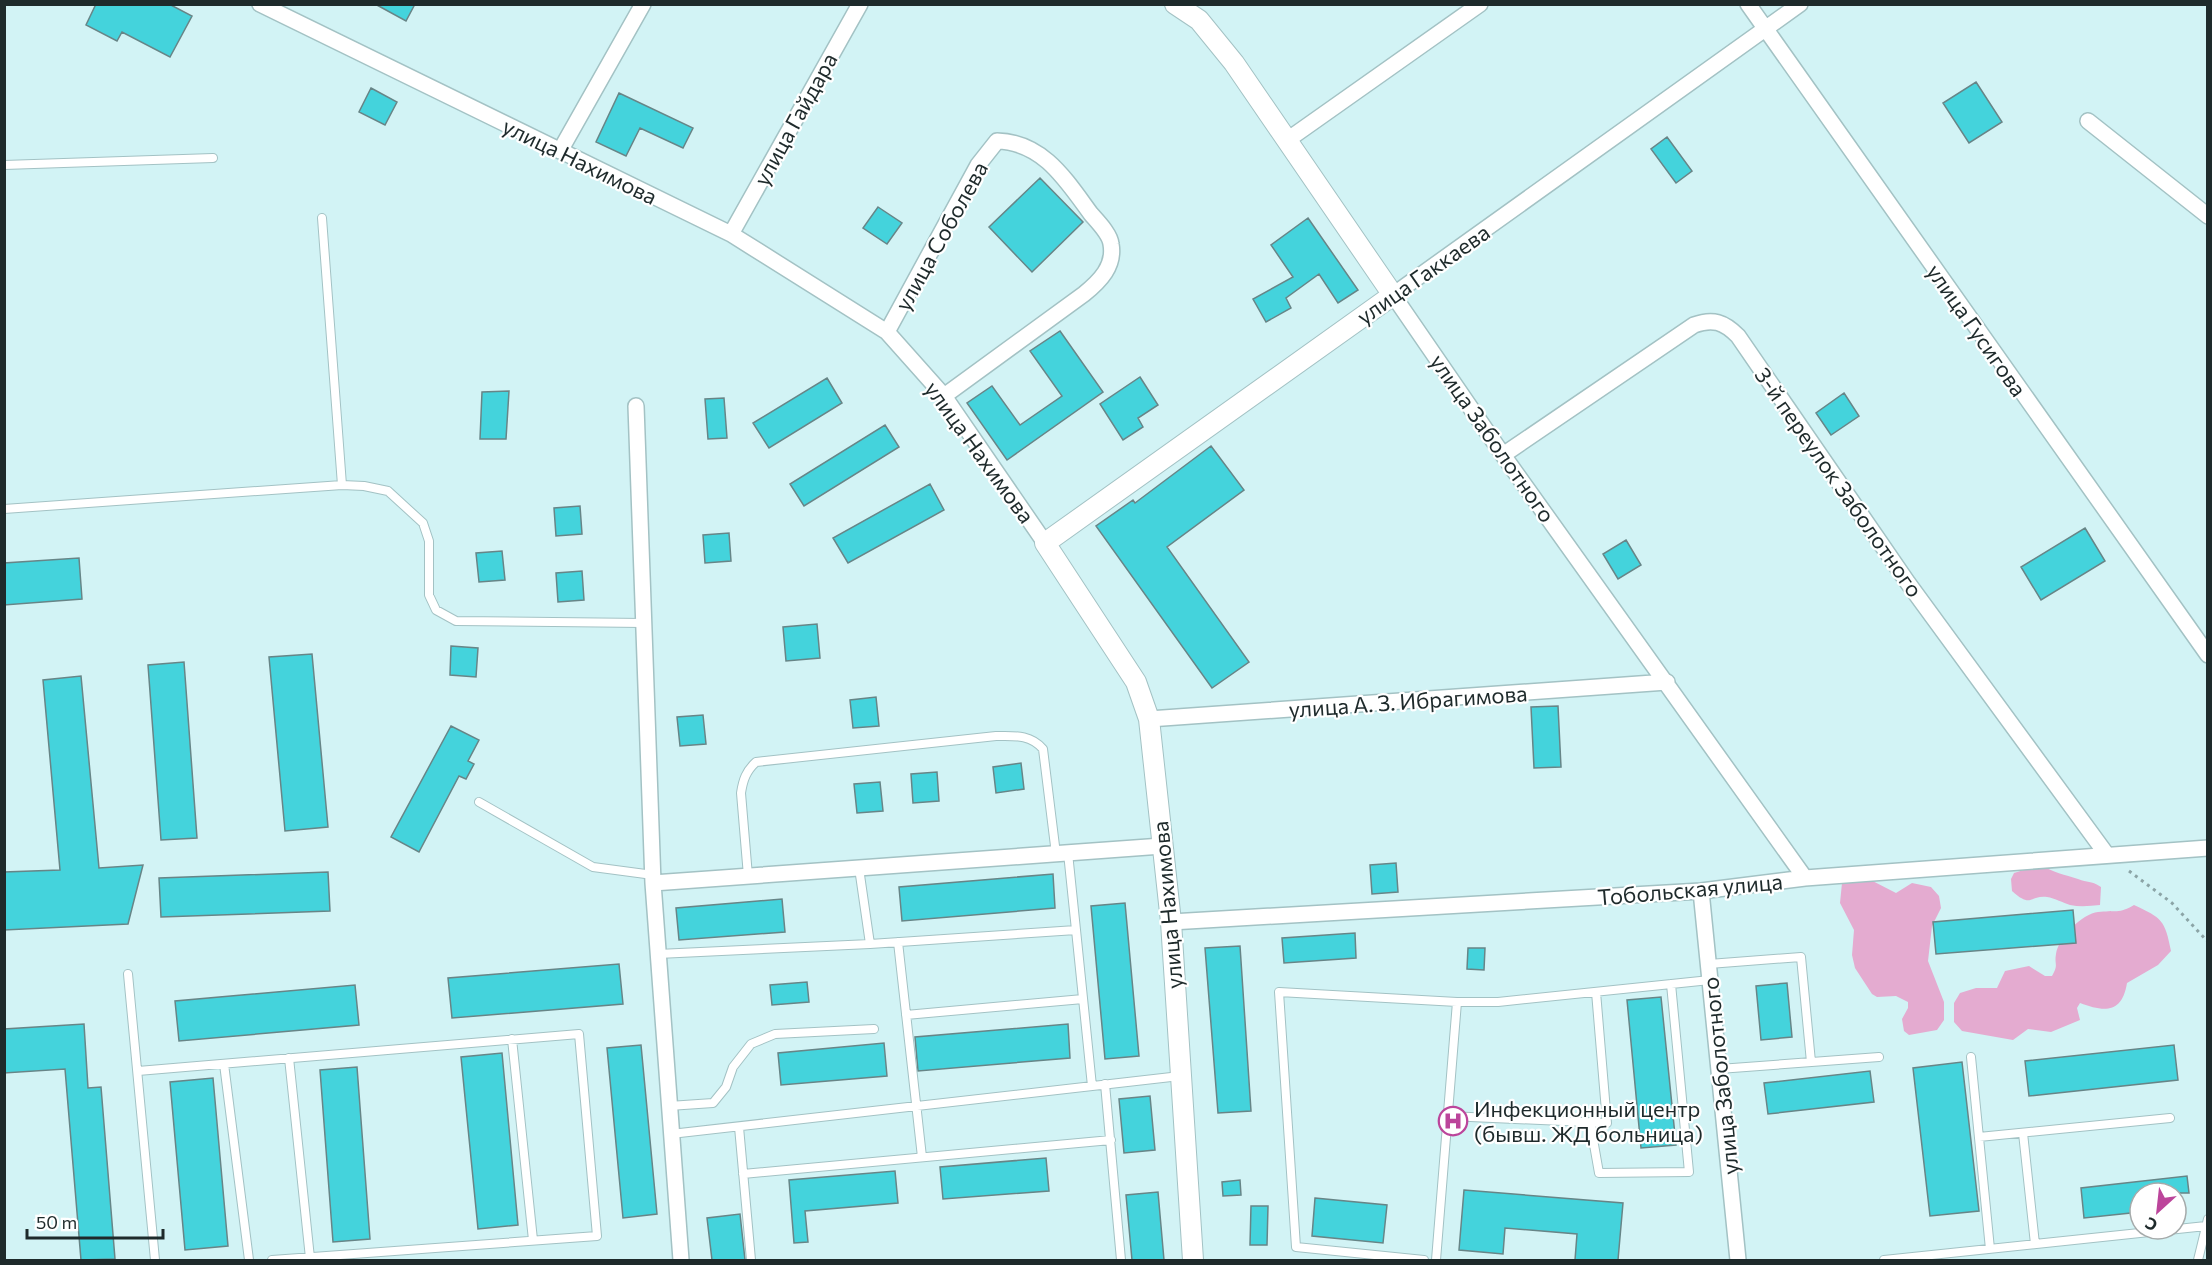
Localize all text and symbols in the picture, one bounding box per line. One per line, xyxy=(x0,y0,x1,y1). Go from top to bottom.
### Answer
street label: улица Гайдара xyxy=(747,48,843,190)
street label: улица Нахимова xyxy=(498,112,662,210)
street label: улица Соболева xyxy=(889,157,993,315)
street label: улица Гаккаева xyxy=(1351,218,1495,330)
street label: улица Гусигова xyxy=(1921,259,2033,401)
street label: улица Заболотного xyxy=(1425,349,1561,527)
street label: 3-й переулок Заболотного xyxy=(1749,362,1929,602)
street label: улица Нахимова xyxy=(920,376,1040,528)
street label: улица А. З. Ибрагимова xyxy=(1288,679,1528,723)
street label: улица Нахимова xyxy=(1146,820,1188,990)
street label: Тобольская улица xyxy=(1596,867,1784,911)
street label: улица Заболотного xyxy=(1696,976,1744,1176)
place label: Инфекционный центр (бывш. ЖД больница) xyxy=(1474,1095,1703,1147)
hospital icon: Инфекционный центр (бывш. ЖД больница) xyxy=(1437,1105,1469,1137)
north arrow xyxy=(2128,1181,2188,1241)
scale bar xyxy=(27,1202,164,1240)
text: 50 m xyxy=(36,1211,77,1233)
text: С xyxy=(2142,1214,2160,1236)

